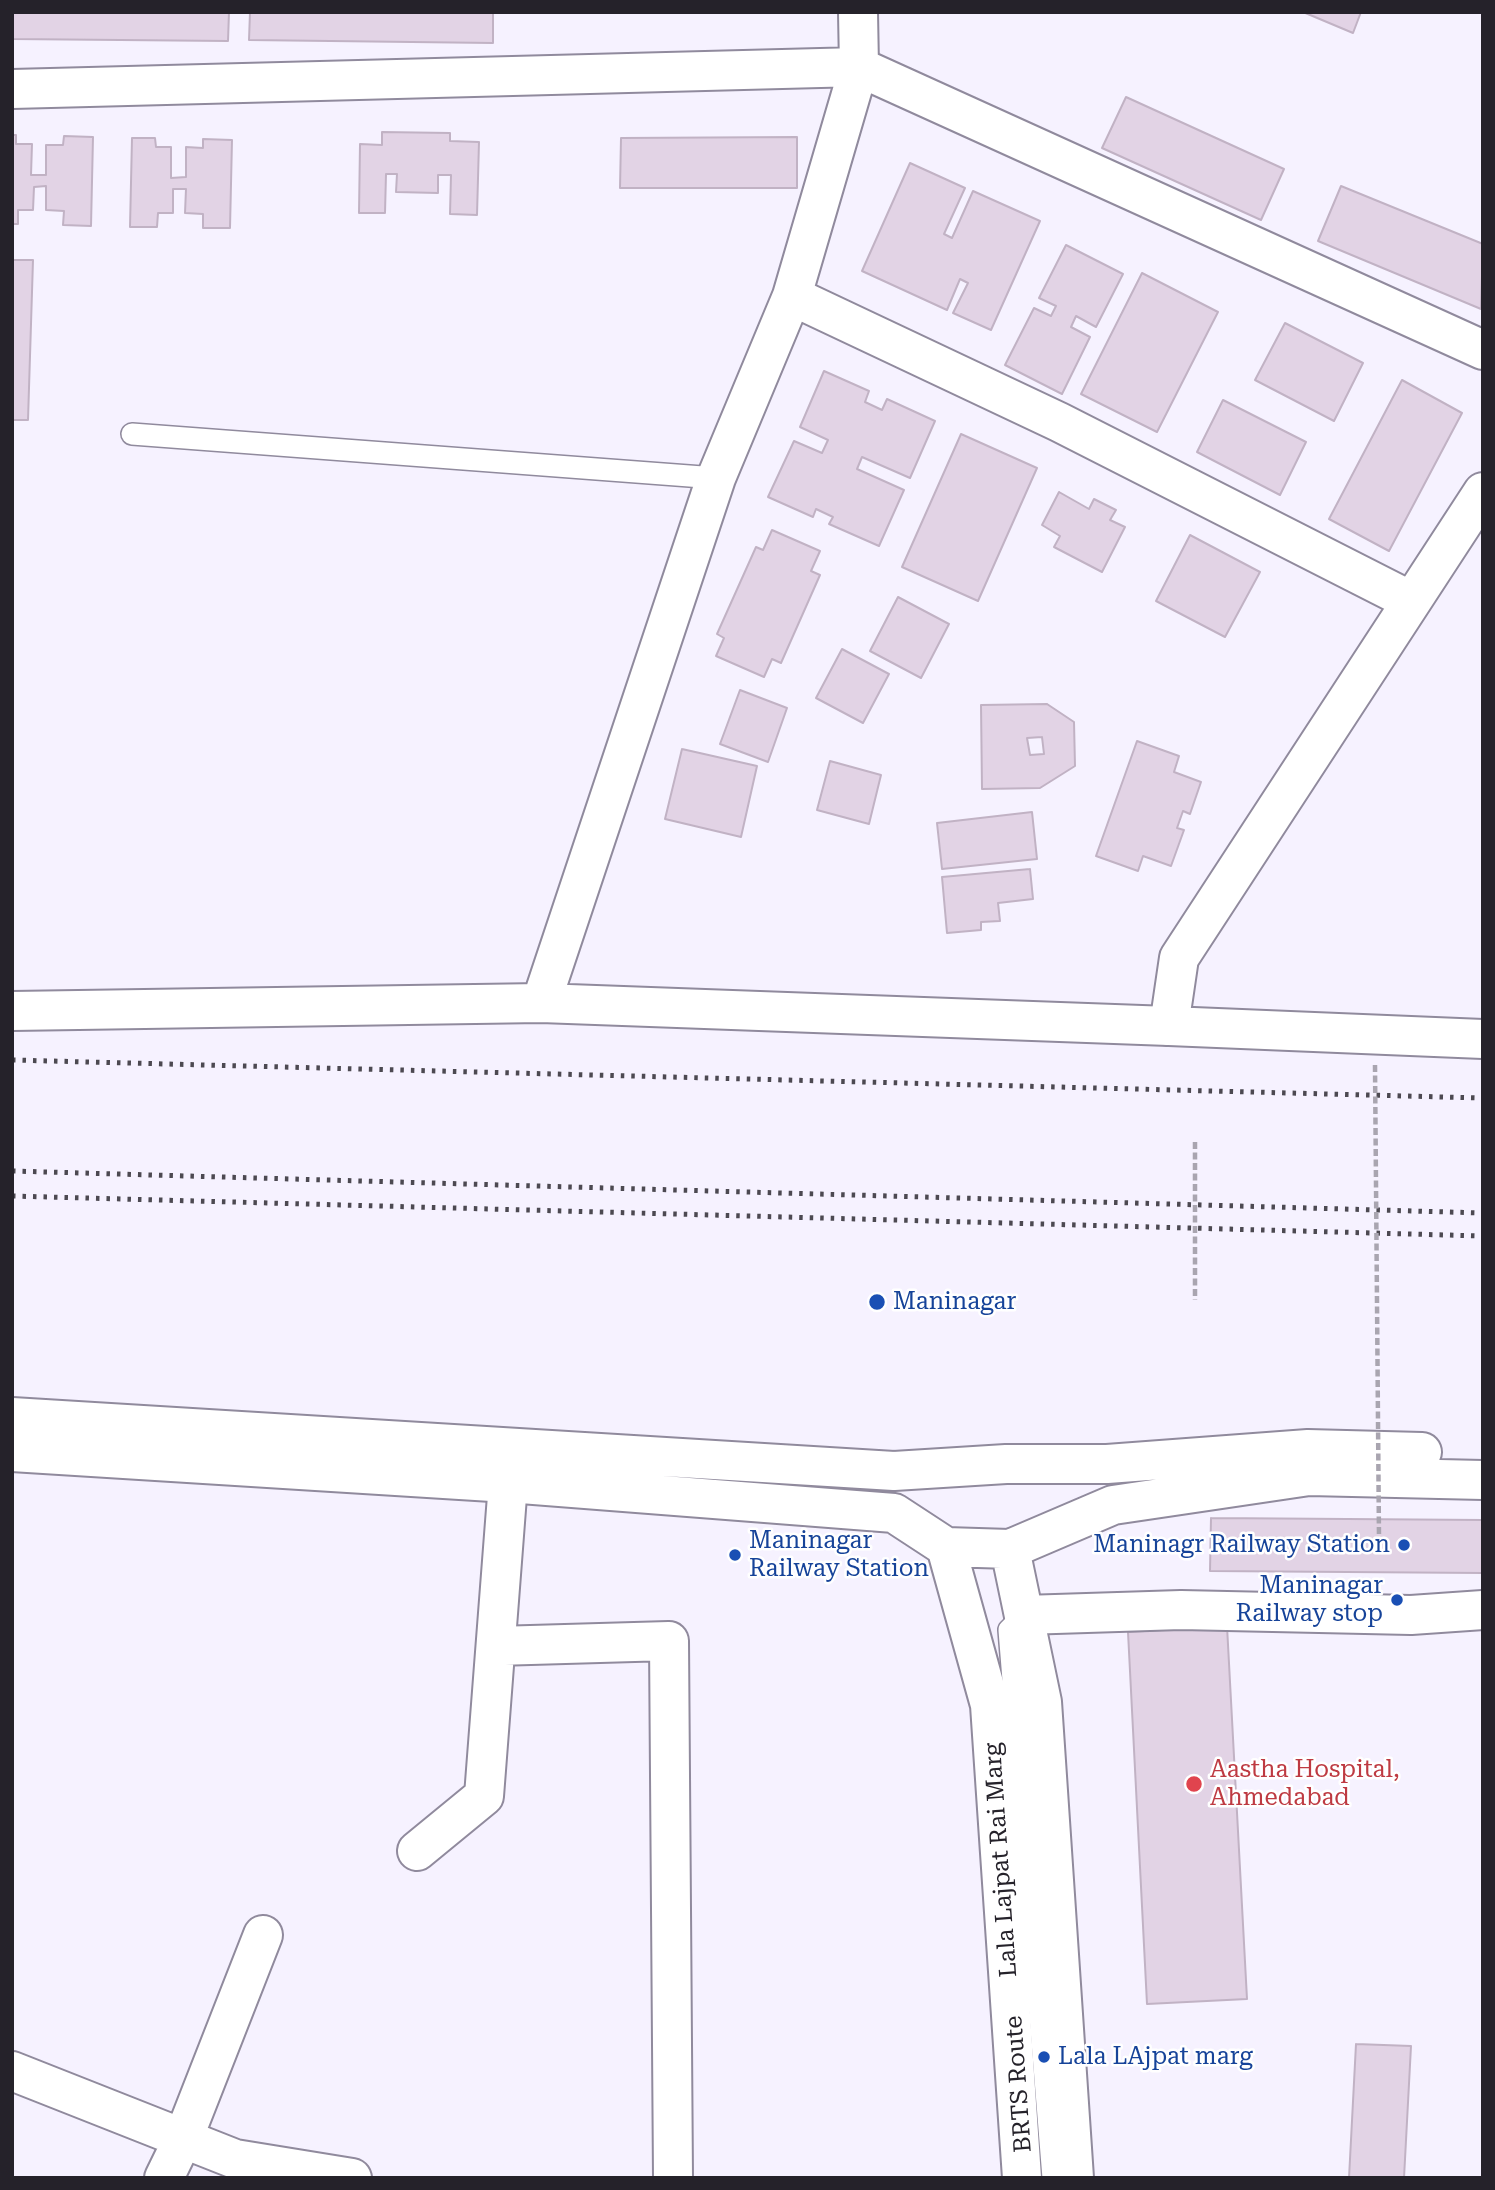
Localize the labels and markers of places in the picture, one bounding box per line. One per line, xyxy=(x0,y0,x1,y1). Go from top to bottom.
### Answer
place label: Maninagar xyxy=(893,1288,1016,1316)
marker: Maninagar xyxy=(867,1292,887,1312)
place label: Maninagar Railway Station xyxy=(749,1527,929,1583)
place label: Maninagr Railway Station xyxy=(1093,1531,1390,1559)
marker: Maninagr Railway Station xyxy=(1396,1537,1412,1553)
marker: Maninagar Railway Station xyxy=(727,1547,743,1563)
place label: Maninagar Railway stop xyxy=(1236,1572,1383,1628)
marker: Maninagar Railway stop xyxy=(1389,1592,1405,1608)
place label: Aastha Hospital, Ahmedabad xyxy=(1210,1756,1400,1812)
marker: Aastha Hospital, Ahmedabad xyxy=(1184,1774,1204,1794)
place label: Lala LAjpat marg xyxy=(1058,2043,1253,2071)
marker: Lala LAjpat marg xyxy=(1036,2049,1052,2065)

